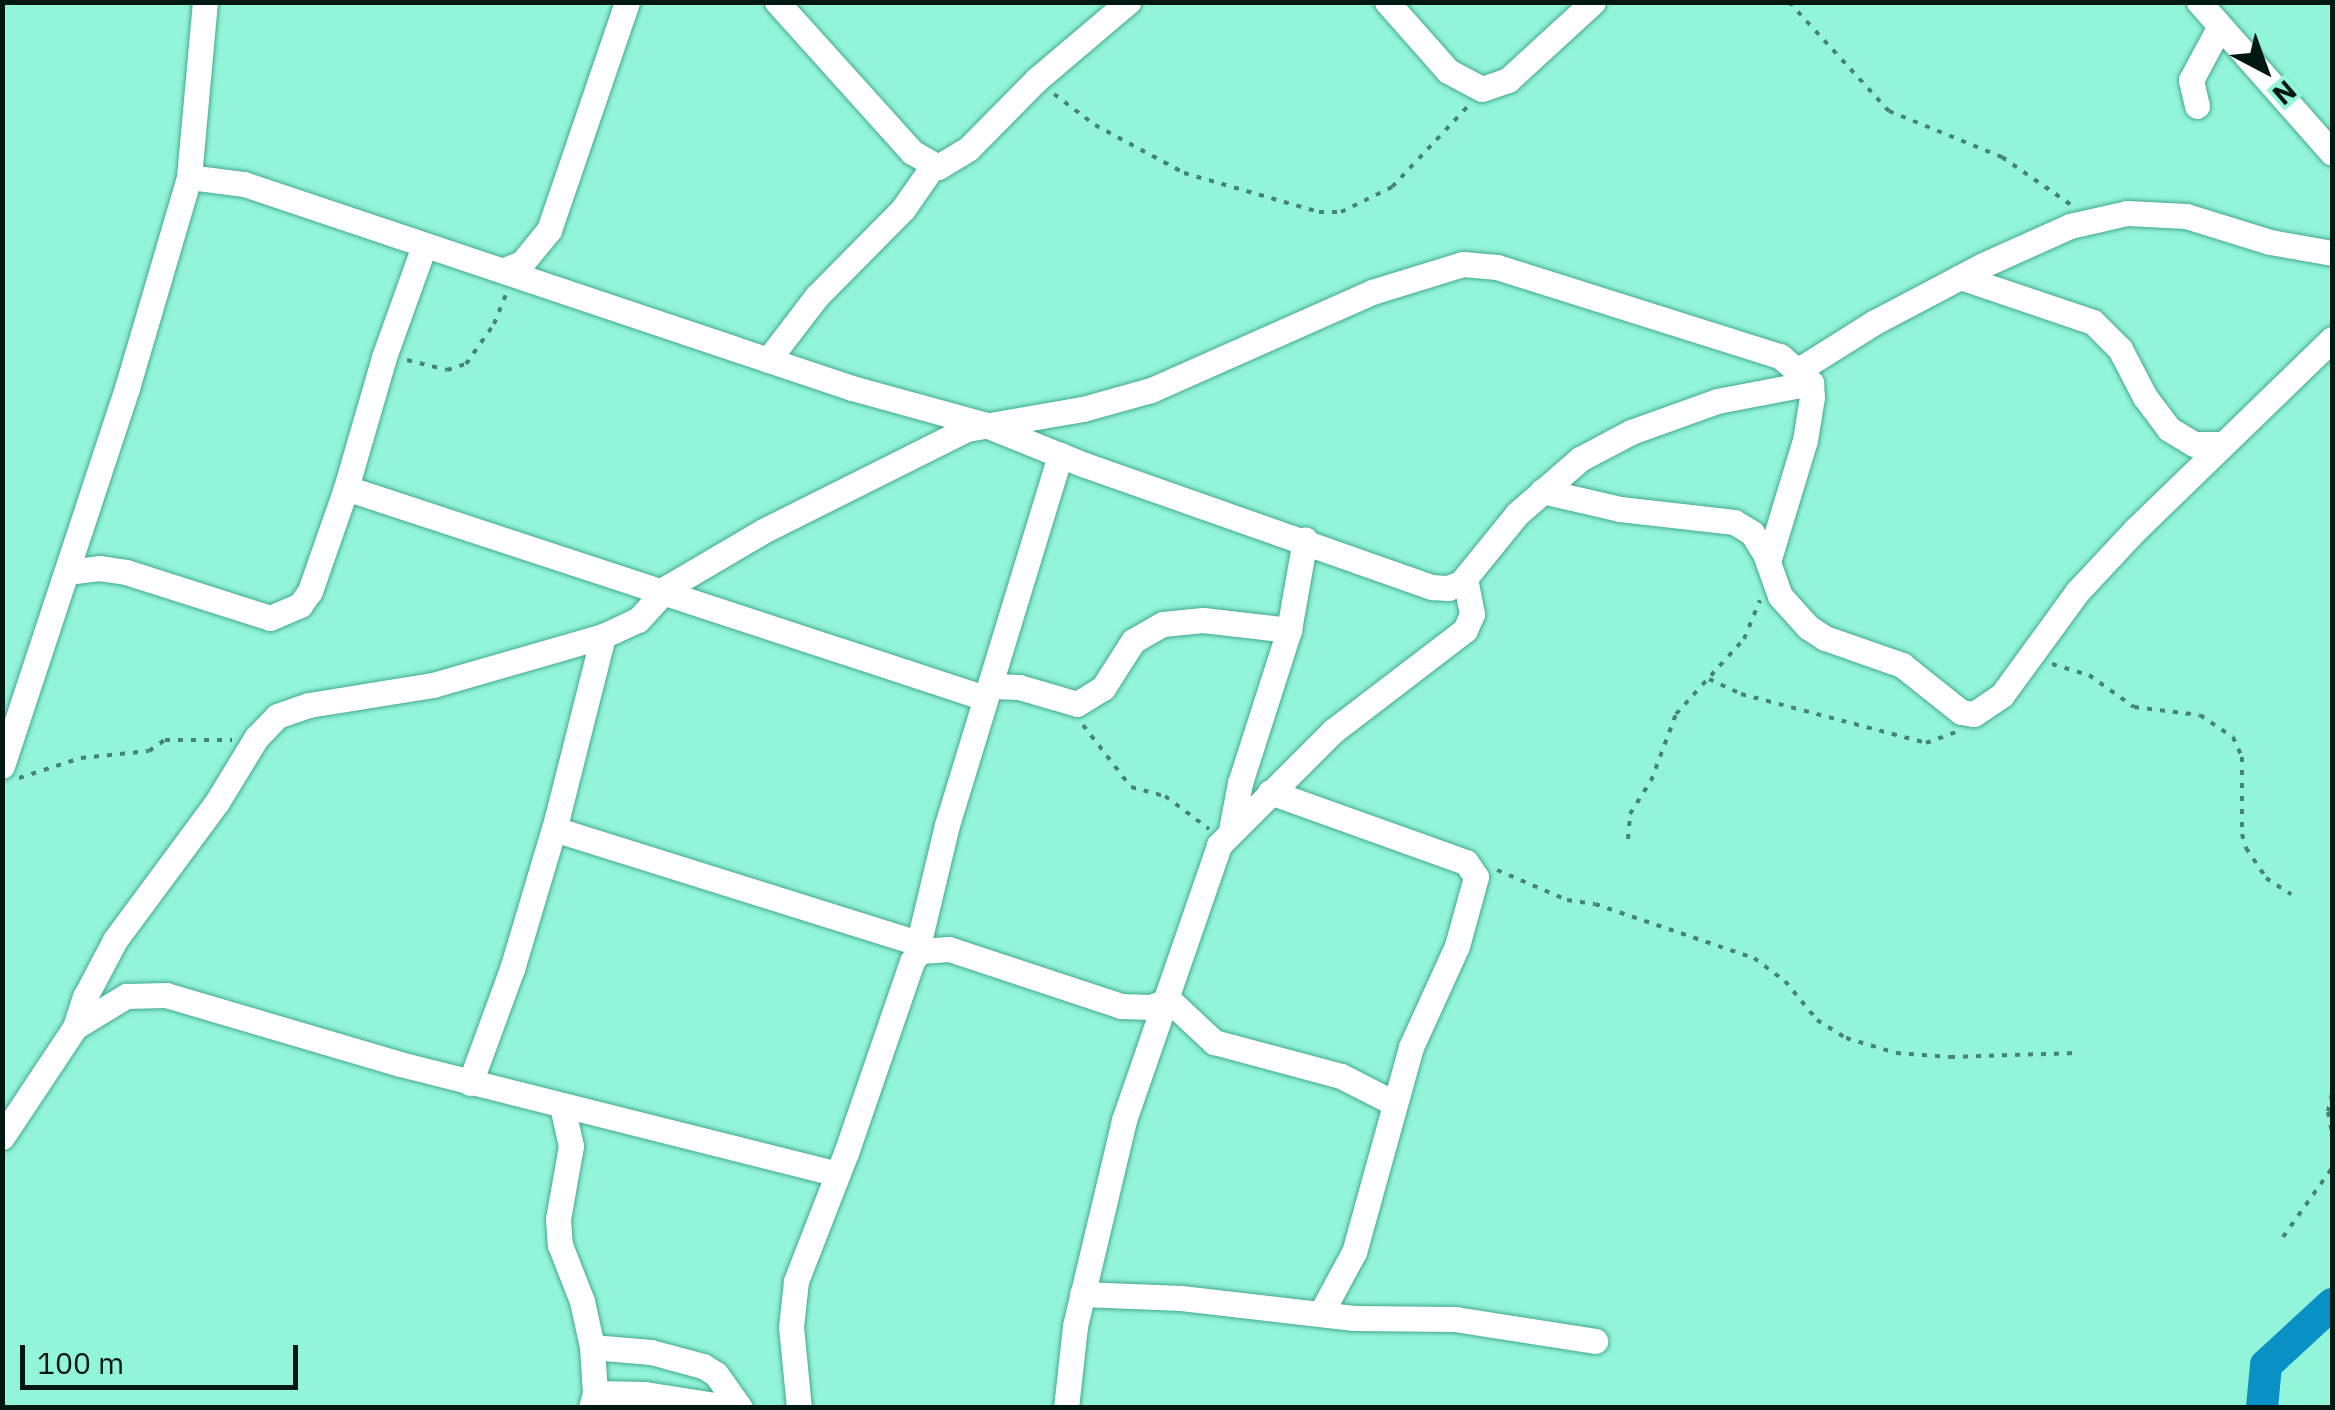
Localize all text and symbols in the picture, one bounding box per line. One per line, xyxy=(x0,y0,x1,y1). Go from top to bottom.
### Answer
north arrow xyxy=(2215,20,2315,120)
text: N xyxy=(2265,72,2305,114)
scale bar xyxy=(25,1325,302,1387)
text: 100 m xyxy=(37,1343,124,1382)

